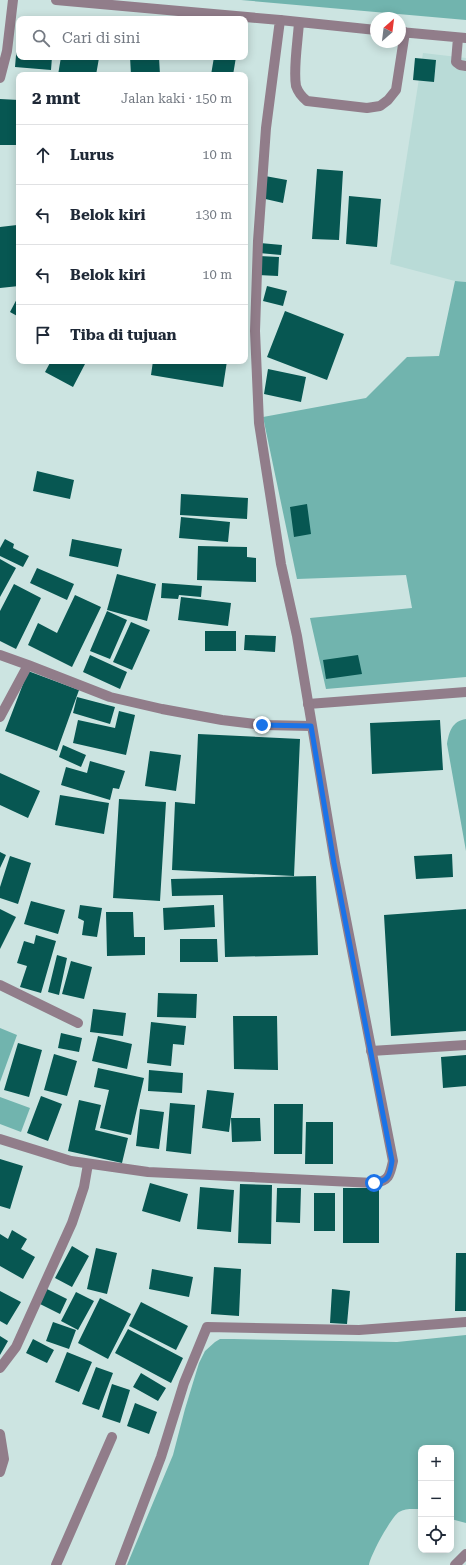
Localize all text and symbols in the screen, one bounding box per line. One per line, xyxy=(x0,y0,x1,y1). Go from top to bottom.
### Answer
north arrow xyxy=(370,12,406,48)
search box xyxy=(16,16,248,60)
icon: search xyxy=(30,27,52,49)
text: Cari di sini xyxy=(62,29,140,47)
text: 2 mnt xyxy=(32,88,81,108)
text: Jalan kaki · 150 m xyxy=(121,91,232,106)
icon: ahead xyxy=(32,144,54,166)
text: Lurus xyxy=(70,146,114,164)
text: 10 m xyxy=(202,147,232,162)
icon: left xyxy=(32,204,54,226)
text: Belok kiri xyxy=(70,206,146,224)
text: 130 m xyxy=(195,207,232,222)
icon: left xyxy=(32,264,54,286)
text: Belok kiri xyxy=(70,266,146,284)
text: 10 m xyxy=(202,267,232,282)
icon: arrive xyxy=(32,324,54,346)
text: Tiba di tujuan xyxy=(70,326,177,344)
route end xyxy=(253,716,271,734)
route start xyxy=(365,1174,383,1192)
map controls xyxy=(418,1445,454,1553)
button: + xyxy=(418,1445,454,1481)
button: − xyxy=(418,1481,454,1517)
button: locate xyxy=(418,1517,454,1553)

